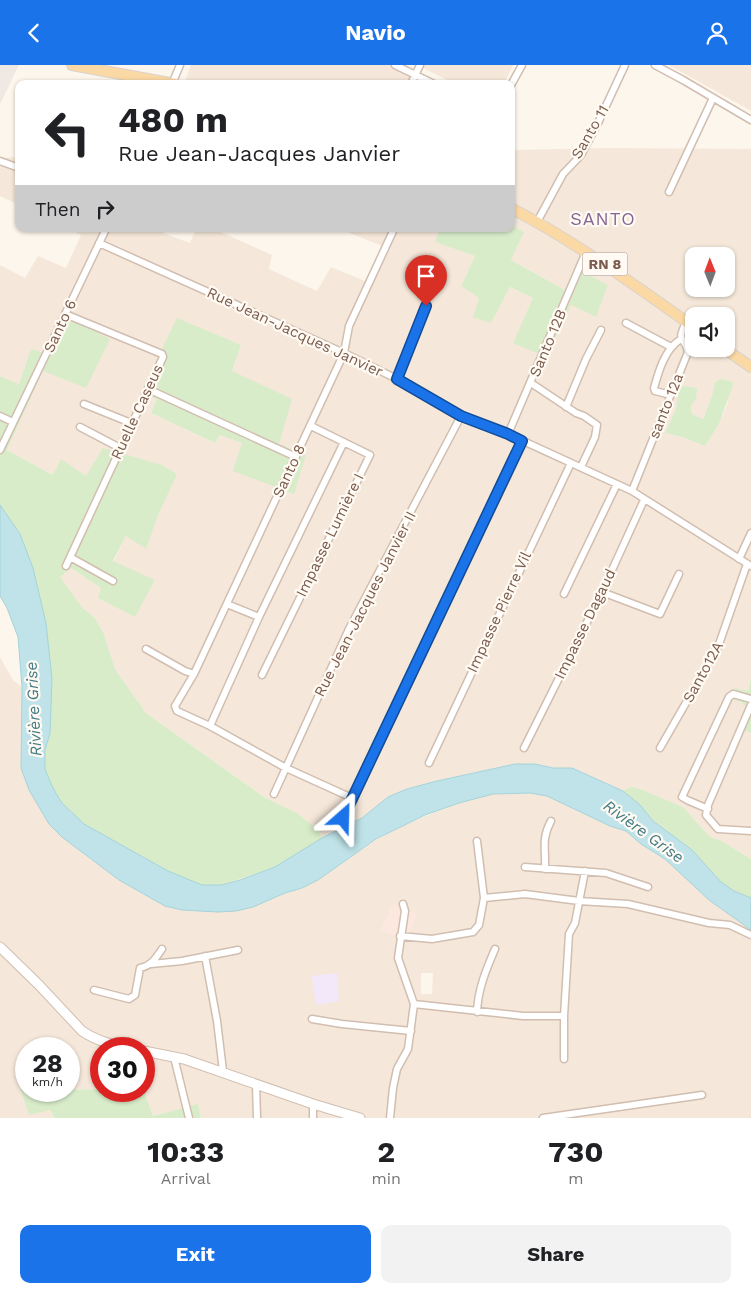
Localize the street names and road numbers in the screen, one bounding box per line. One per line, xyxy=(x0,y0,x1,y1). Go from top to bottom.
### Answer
street label: Santo 11 xyxy=(567,102,613,162)
road number: RN 8 xyxy=(582,253,628,275)
street label: Rue Jean-Jacques Janvier xyxy=(204,283,386,381)
street label: Santo 6 xyxy=(40,297,80,355)
street label: Santo 12B xyxy=(526,307,570,379)
street label: Ruelle Caseus xyxy=(107,361,167,463)
street label: santo 12a xyxy=(645,370,687,441)
street label: Santo 8 xyxy=(269,441,309,501)
street label: Impasse Lumière I xyxy=(292,470,368,600)
street label: Rue Jean-Jacques Janvier II xyxy=(310,508,420,700)
street label: Impasse Pierre Vil xyxy=(463,548,535,675)
street label: Impasse Dagaud xyxy=(550,566,620,682)
street label: Santo12A xyxy=(679,638,727,706)

